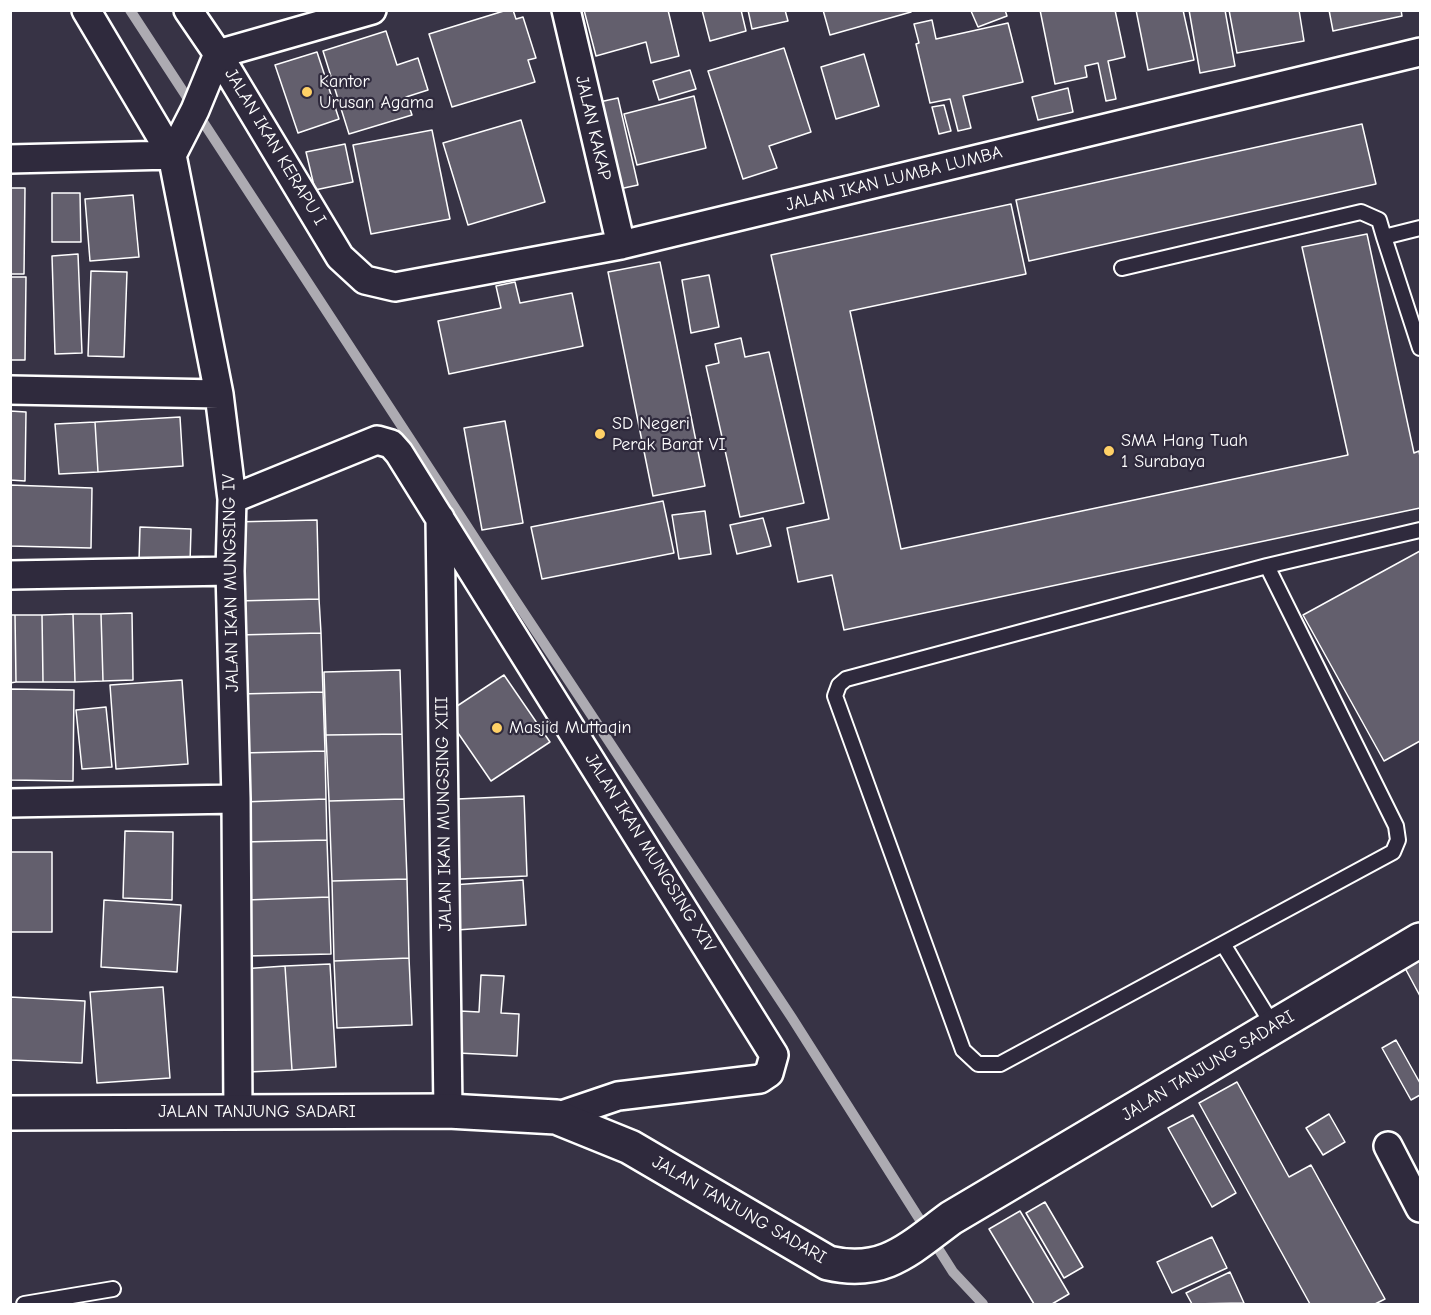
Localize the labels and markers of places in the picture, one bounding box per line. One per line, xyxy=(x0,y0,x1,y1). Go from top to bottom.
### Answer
place label: Kantor Urusan Agama xyxy=(319,71,434,113)
marker: Kantor Urusan Agama xyxy=(300,85,314,99)
place label: SD Negeri Perak Barat VI xyxy=(612,413,726,456)
marker: SD Negeri Perak Barat VI xyxy=(593,427,607,441)
place label: SMA Hang Tuah 1 Surabaya xyxy=(1121,430,1248,472)
marker: SMA Hang Tuah 1 Surabaya xyxy=(1102,444,1116,458)
place label: Masjid Muttaqin xyxy=(509,717,631,739)
marker: Masjid Muttaqin xyxy=(490,721,504,735)

